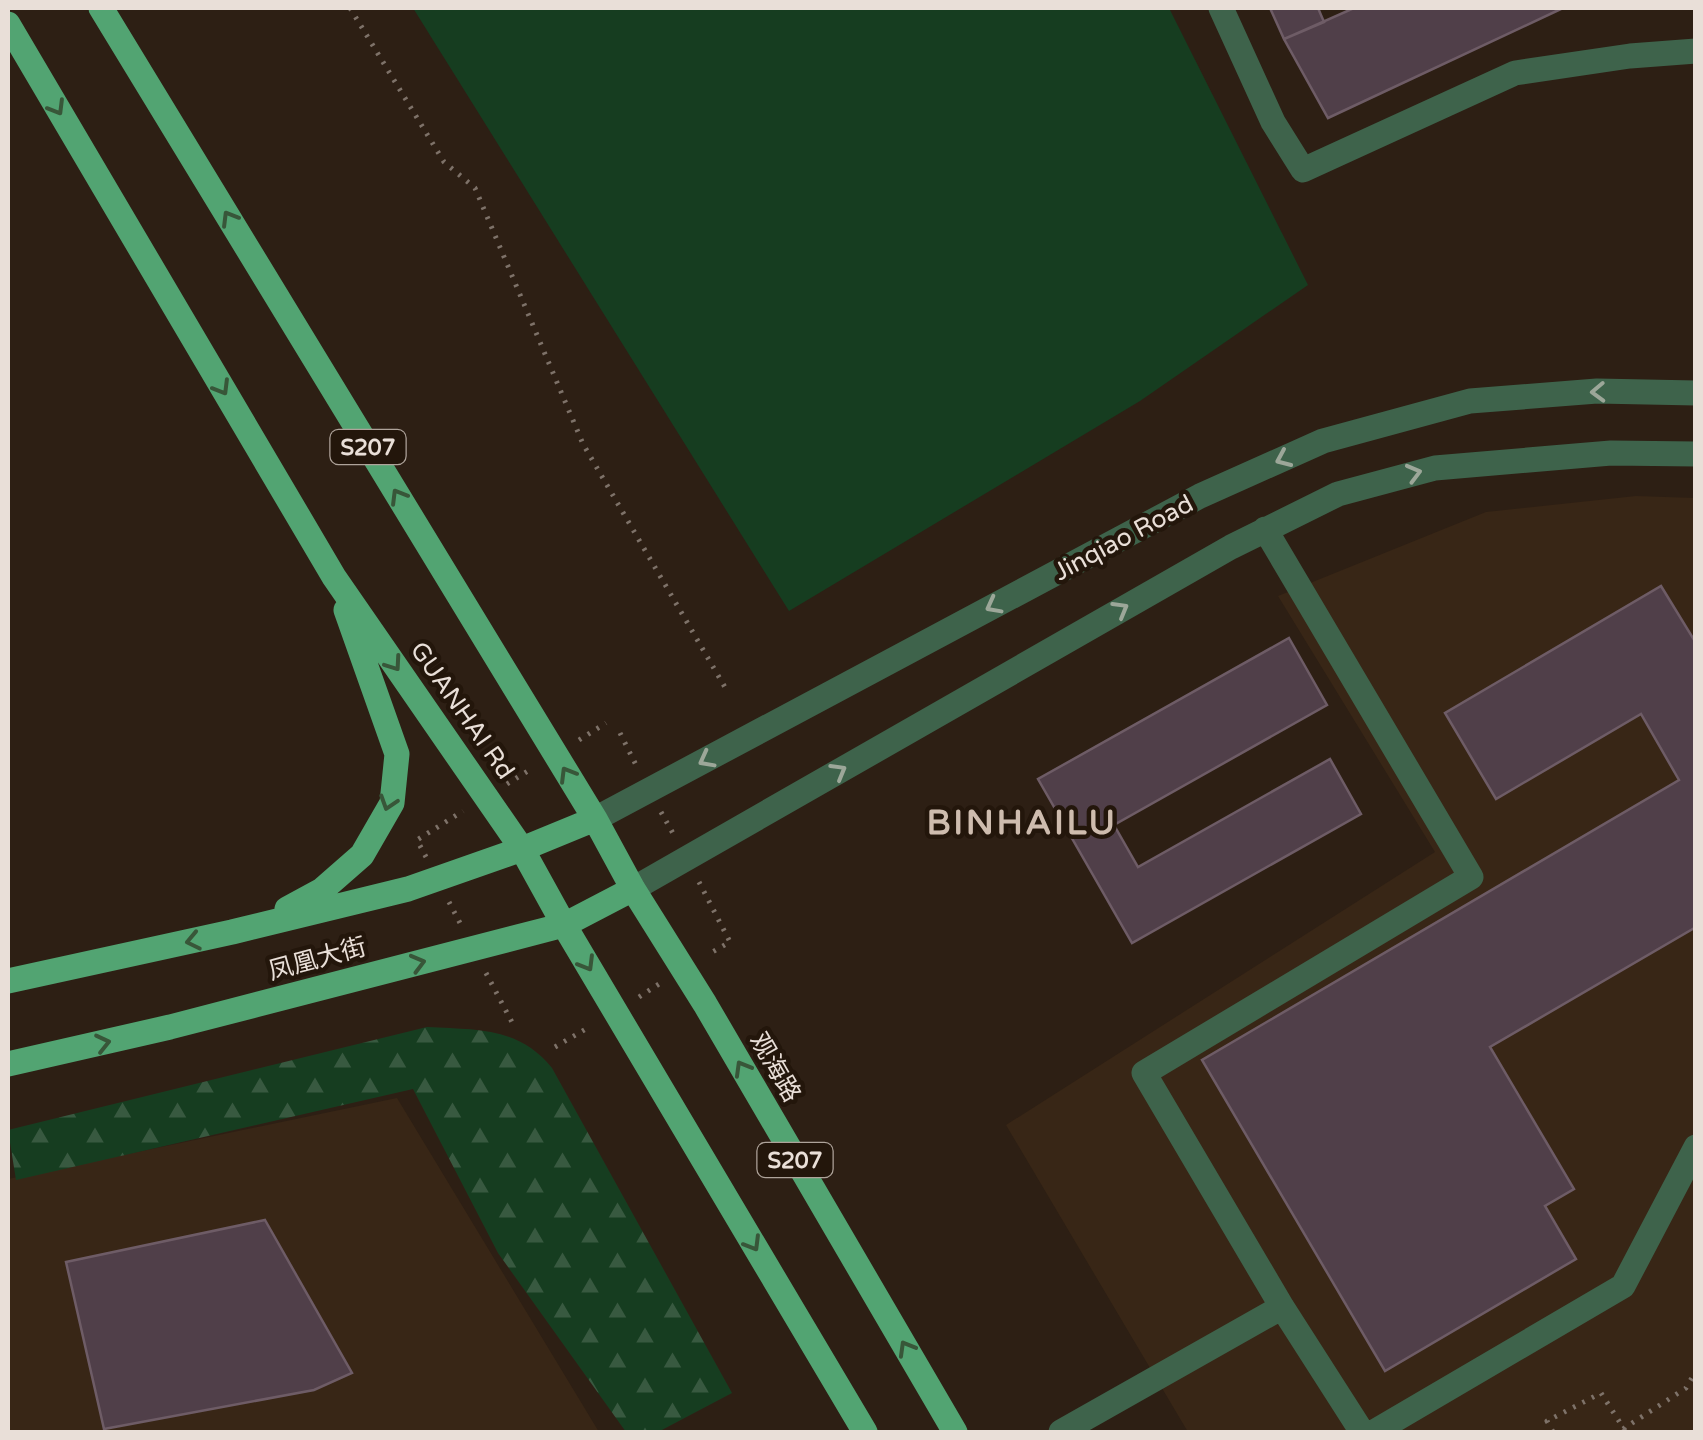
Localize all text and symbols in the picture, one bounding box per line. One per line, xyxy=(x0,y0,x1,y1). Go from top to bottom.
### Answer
one-way arrow xyxy=(45,97,64,115)
one-way arrow xyxy=(222,211,241,229)
one-way arrow xyxy=(210,377,229,395)
one-way arrow xyxy=(1590,382,1606,403)
road number: S207 xyxy=(330,430,406,464)
one-way arrow xyxy=(1275,447,1293,467)
one-way arrow xyxy=(1405,464,1423,485)
one-way arrow xyxy=(391,489,410,507)
street label: Jinqiao Road xyxy=(1049,489,1198,587)
one-way arrow xyxy=(986,594,1004,614)
one-way arrow xyxy=(1110,602,1128,621)
street label: GUANHAI Rd xyxy=(404,636,521,785)
one-way arrow xyxy=(382,653,400,671)
one-way arrow xyxy=(699,747,717,767)
one-way arrow xyxy=(828,763,846,783)
one-way arrow xyxy=(560,767,579,785)
one-way arrow xyxy=(379,793,400,810)
district label: BINHAILU xyxy=(927,802,1117,844)
one-way arrow xyxy=(185,929,202,950)
street label: 凤凰大街 xyxy=(265,932,369,986)
one-way arrow xyxy=(575,953,594,971)
one-way arrow xyxy=(409,954,426,975)
street label: 观海路 xyxy=(743,1028,807,1107)
one-way arrow xyxy=(94,1033,111,1054)
one-way arrow xyxy=(734,1061,754,1079)
road number: S207 xyxy=(758,1143,832,1177)
one-way arrow xyxy=(741,1233,760,1251)
one-way arrow xyxy=(898,1341,918,1359)

